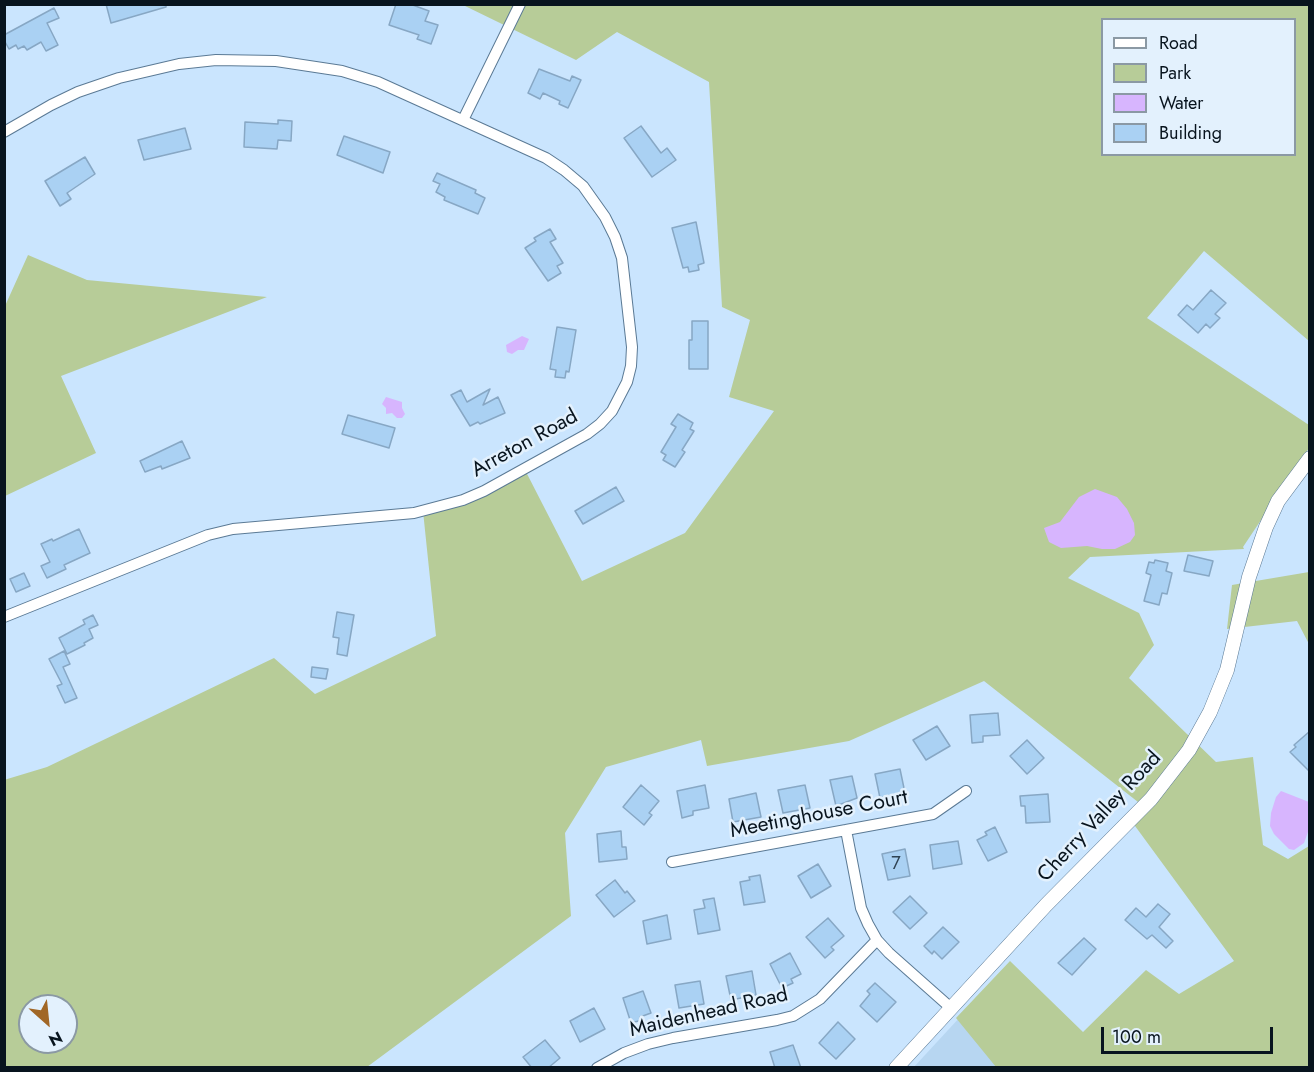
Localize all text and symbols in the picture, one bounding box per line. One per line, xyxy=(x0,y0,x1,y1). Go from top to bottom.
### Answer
legend xyxy=(1101,18,1296,156)
text: Road xyxy=(1159,30,1198,56)
text: Park xyxy=(1159,60,1191,86)
text: Water xyxy=(1159,90,1203,116)
text: Building xyxy=(1159,120,1222,146)
street label: Arreton Road xyxy=(467,404,583,484)
street label: Cherry Valley Road xyxy=(1033,746,1167,888)
street label: Meetinghouse Court xyxy=(728,785,910,845)
house number: 7 xyxy=(891,854,901,876)
street label: Maidenhead Road xyxy=(627,983,791,1043)
north arrow xyxy=(18,994,78,1054)
scale bar xyxy=(1104,1015,1276,1053)
text: 100 m xyxy=(1112,1024,1161,1050)
text: N xyxy=(45,1026,66,1052)

